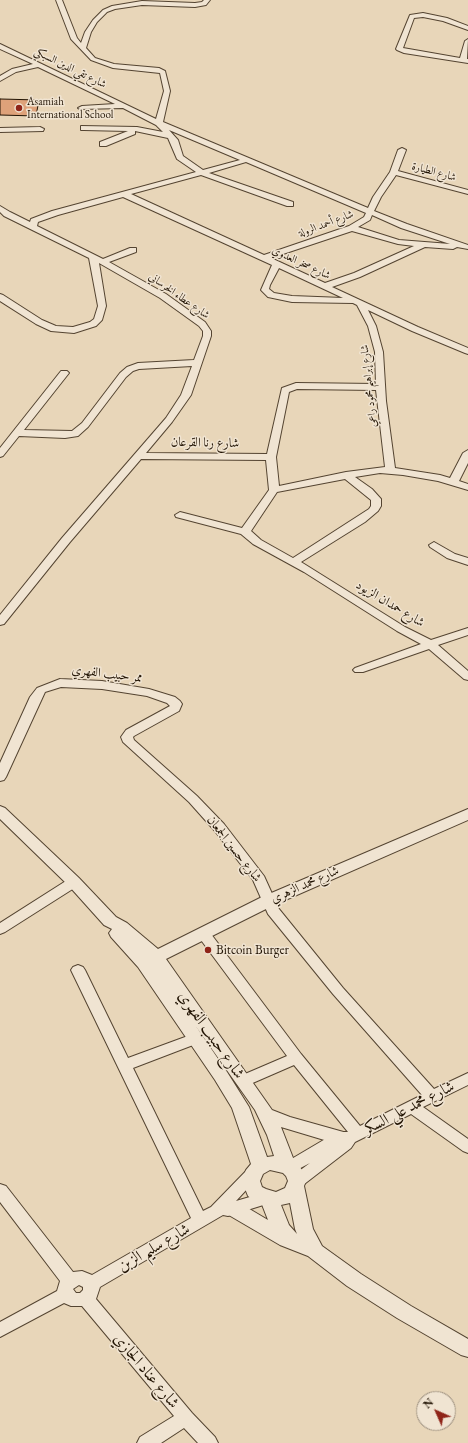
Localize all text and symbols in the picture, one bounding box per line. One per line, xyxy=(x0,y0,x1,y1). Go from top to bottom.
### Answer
street label: شارع تقي الدين السبكي xyxy=(32,45,108,91)
place label: Asamiah International School xyxy=(27,95,113,121)
marker: Asamiah International School xyxy=(14,103,24,113)
street label: شارع الطيارة xyxy=(410,160,458,184)
street label: شارع أحمد الرولة xyxy=(297,208,355,240)
street label: شارع صخر العدوي xyxy=(270,244,332,282)
street label: شارع عطاء الخرساني xyxy=(146,270,212,322)
street label: شارع إبراهيم محمود راعي xyxy=(358,344,380,428)
street label: شارع رنا القرعان xyxy=(171,435,239,451)
street label: شارع حمدان الزيود xyxy=(353,577,427,631)
street label: ممر حبيب الفهري xyxy=(71,662,143,686)
street label: شارع حسين الجمعان xyxy=(203,813,265,885)
street label: شارع محمد الزهري xyxy=(268,863,342,907)
place label: Bitcoin Burger xyxy=(216,942,289,958)
marker: Bitcoin Burger xyxy=(203,945,213,955)
street label: شارع حبيب الفهري xyxy=(174,987,248,1083)
street label: شارع محمد علي السكر xyxy=(360,1077,458,1139)
street label: شارع سليم الزبن xyxy=(114,1220,194,1276)
street label: شارع عناد الجازي xyxy=(109,1329,183,1413)
north arrow xyxy=(416,1391,456,1431)
text: N xyxy=(420,1395,436,1411)

